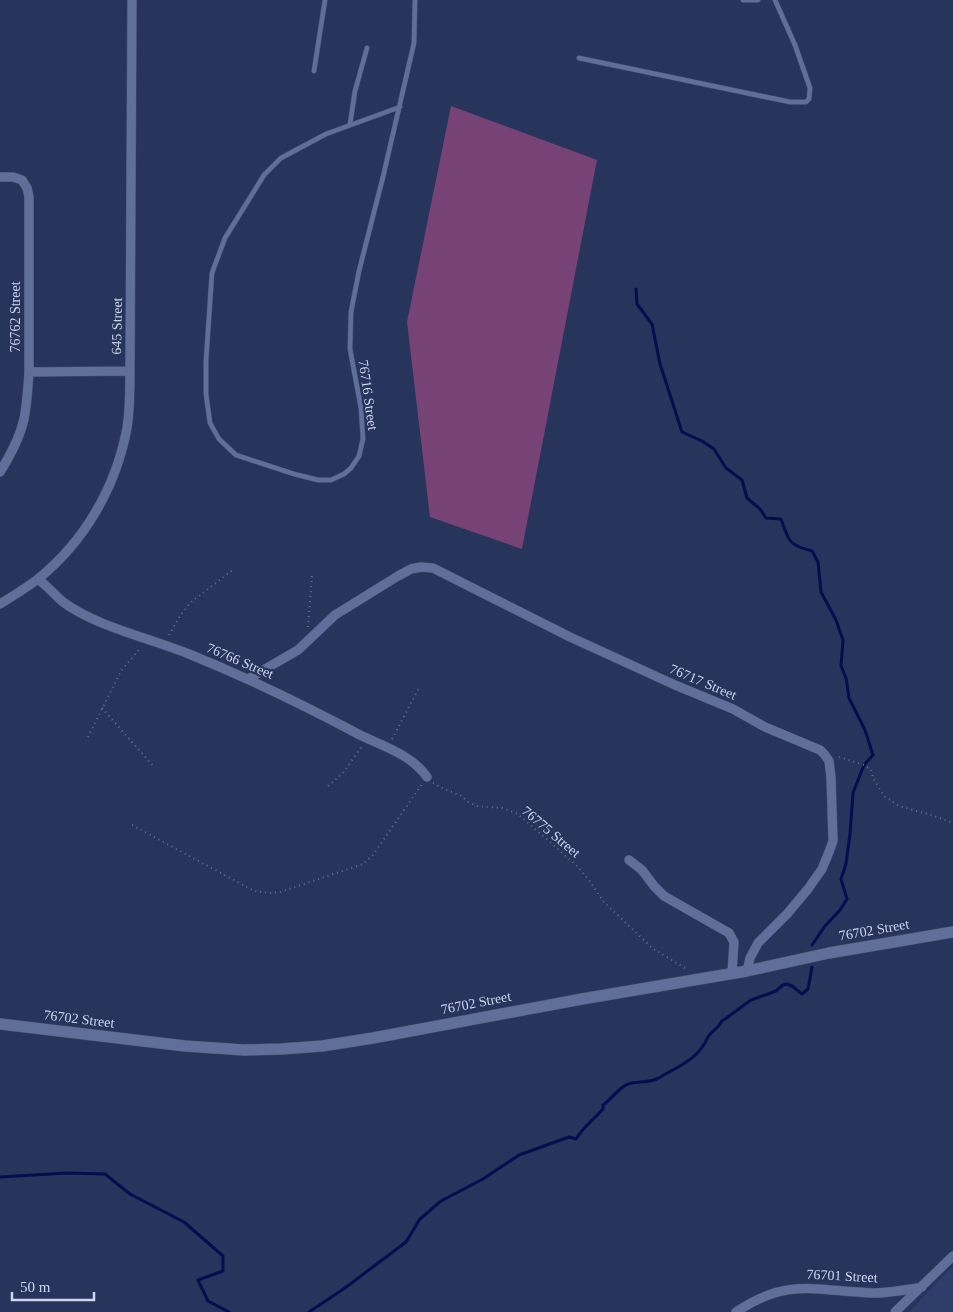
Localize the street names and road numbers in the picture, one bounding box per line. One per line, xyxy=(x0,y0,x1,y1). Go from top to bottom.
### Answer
street label: 76762 Street xyxy=(8,281,23,353)
street label: 645 Street xyxy=(109,297,125,355)
street label: 76716 Street xyxy=(356,359,380,431)
street label: 76766 Street xyxy=(204,640,276,682)
street label: 76717 Street xyxy=(667,661,739,703)
street label: 76775 Street xyxy=(519,803,583,861)
street label: 76702 Street xyxy=(838,916,910,944)
street label: 76702 Street xyxy=(440,989,512,1017)
street label: 76702 Street xyxy=(43,1007,115,1031)
street label: 76701 Street xyxy=(806,1267,878,1285)

